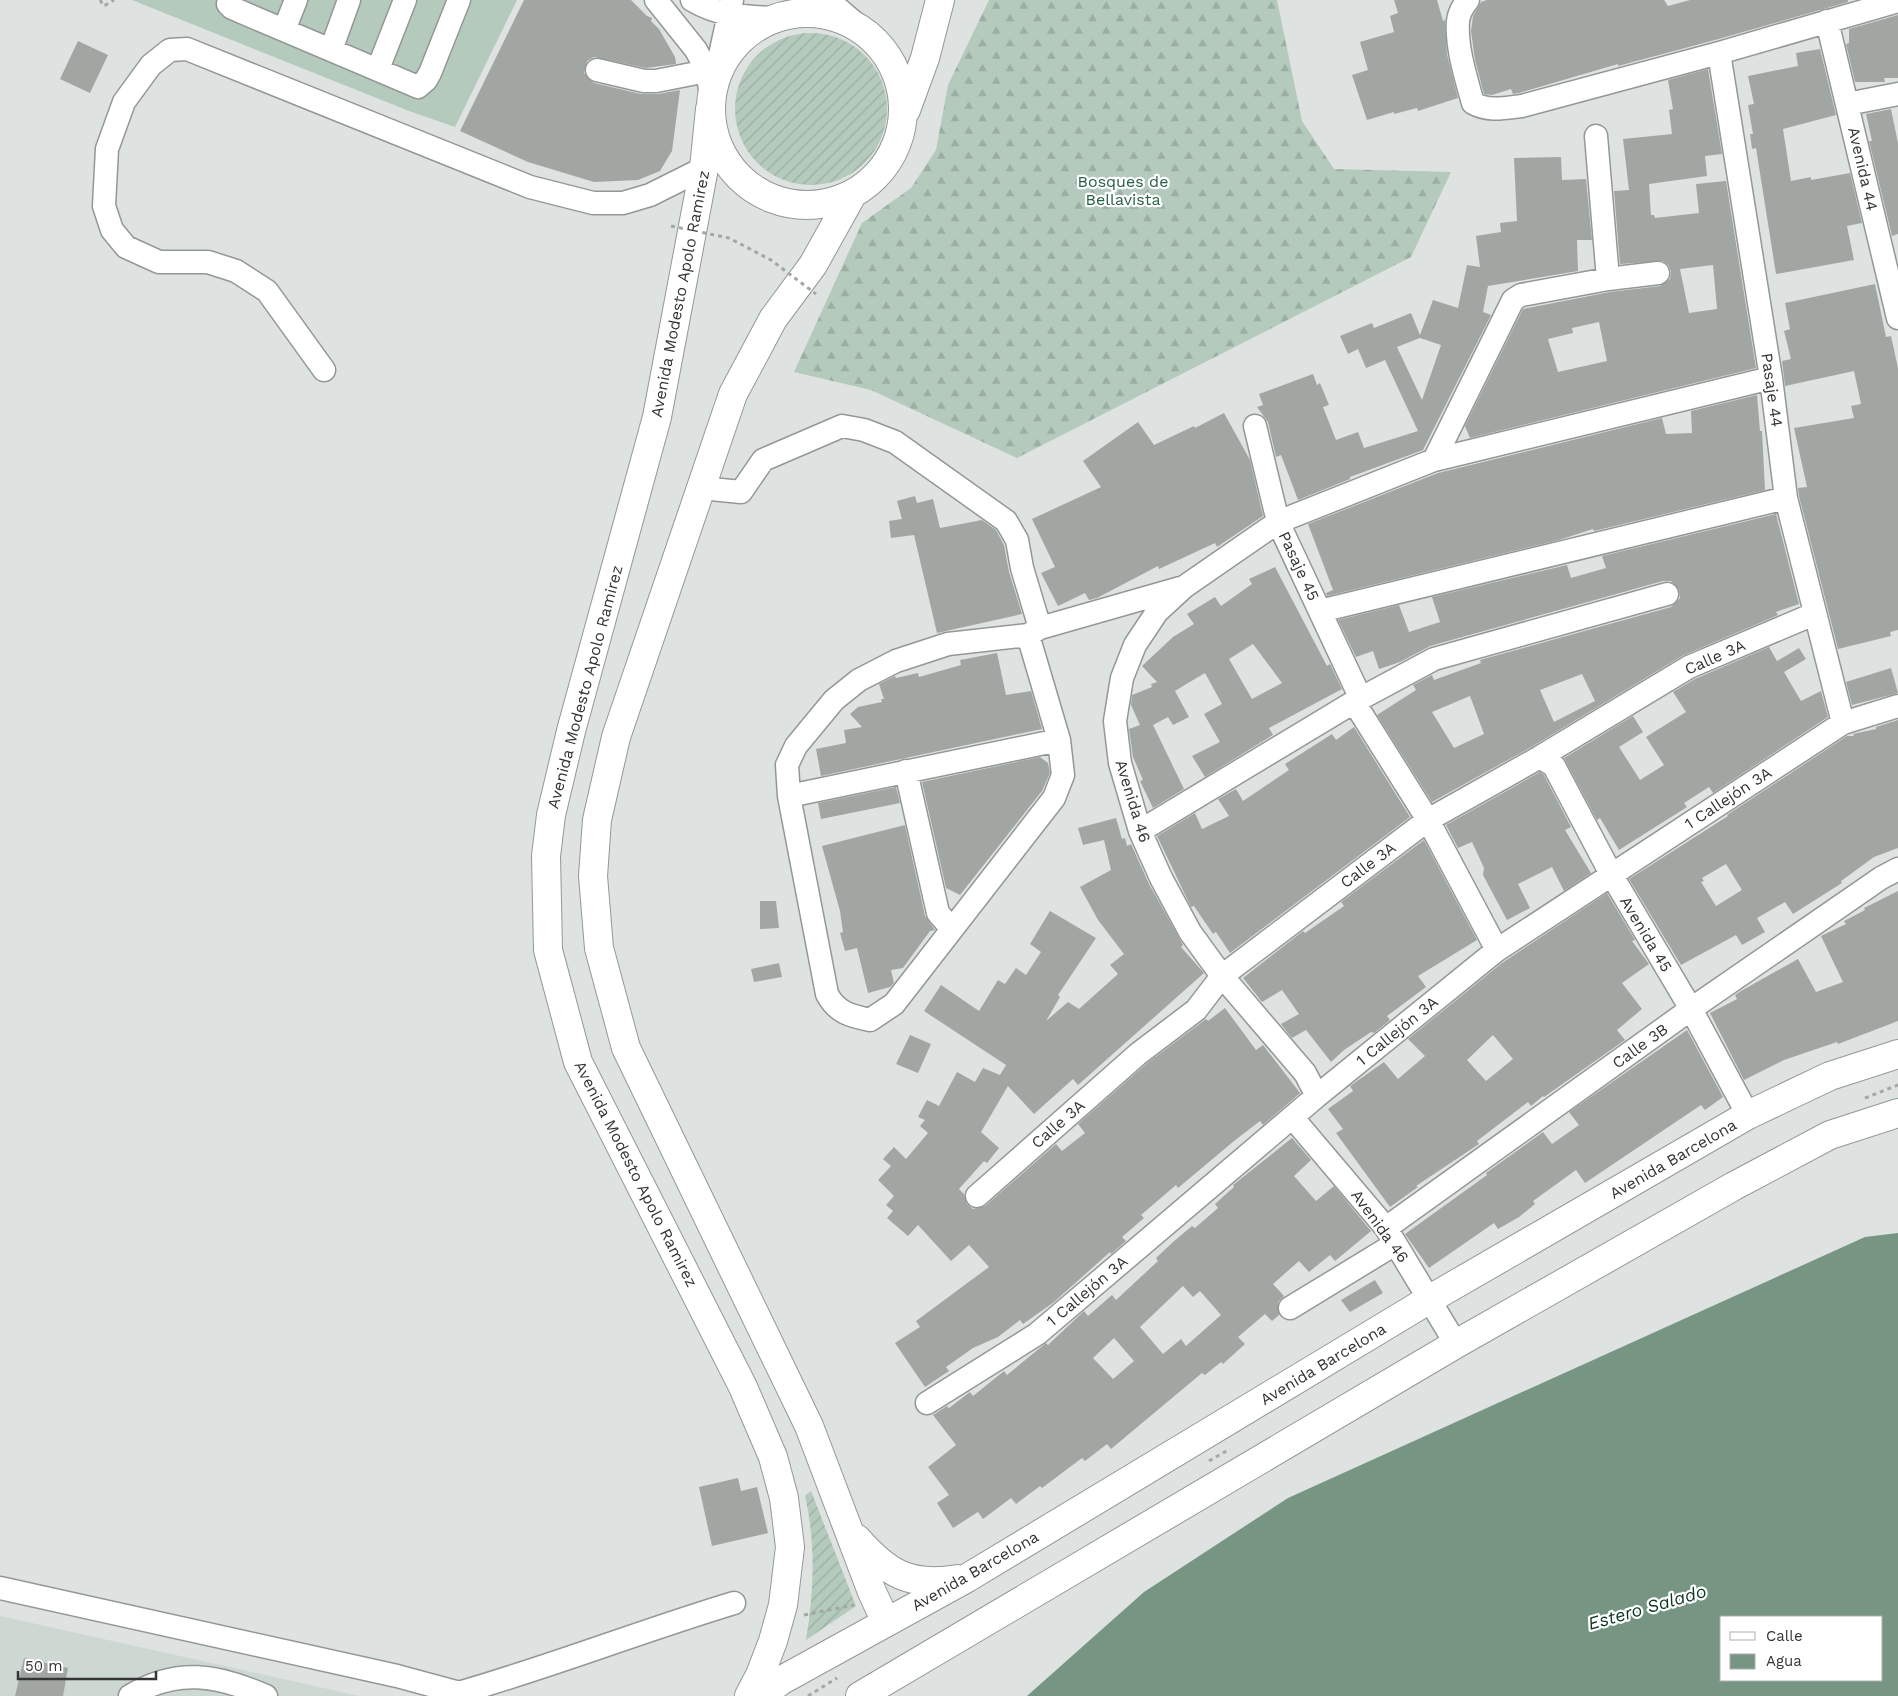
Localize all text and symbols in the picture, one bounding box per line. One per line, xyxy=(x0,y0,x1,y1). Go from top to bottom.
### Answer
street label: Avenida 44 xyxy=(1844,125,1882,213)
street label: Avenida Modesto Apolo Ramirez xyxy=(647,169,713,419)
park label: Bosques de Bellavista xyxy=(1078,172,1168,209)
street label: Pasaje 44 xyxy=(1757,352,1787,429)
street label: Pasaje 45 xyxy=(1275,528,1323,604)
street label: Avenida Modesto Apolo Ramirez xyxy=(543,563,627,811)
street label: Calle 3A xyxy=(1682,635,1749,679)
street label: Avenida 46 xyxy=(1111,757,1155,845)
street label: 1 Callejón 3A xyxy=(1681,763,1775,833)
street label: Calle 3A xyxy=(1337,838,1400,892)
street label: Avenida 45 xyxy=(1616,893,1676,975)
street label: 1 Callejón 3A xyxy=(1352,992,1442,1070)
street label: Calle 3B xyxy=(1608,1019,1672,1073)
street label: Avenida Modesto Apolo Ramirez xyxy=(570,1058,702,1290)
street label: Calle 3A xyxy=(1027,1095,1089,1152)
street label: Avenida Barcelona xyxy=(1606,1115,1740,1203)
street label: Avenida 46 xyxy=(1347,1186,1413,1266)
street label: 1 Callejón 3A xyxy=(1043,1251,1132,1330)
street label: Avenida Barcelona xyxy=(1257,1319,1389,1409)
street label: Avenida Barcelona xyxy=(908,1527,1042,1615)
water label: Estero Salado xyxy=(1585,1580,1709,1634)
legend xyxy=(1720,1616,1883,1681)
text: Calle xyxy=(1766,1627,1803,1645)
scale bar xyxy=(18,1648,155,1680)
text: Agua xyxy=(1766,1652,1802,1670)
text: 50 m xyxy=(25,1657,62,1675)

